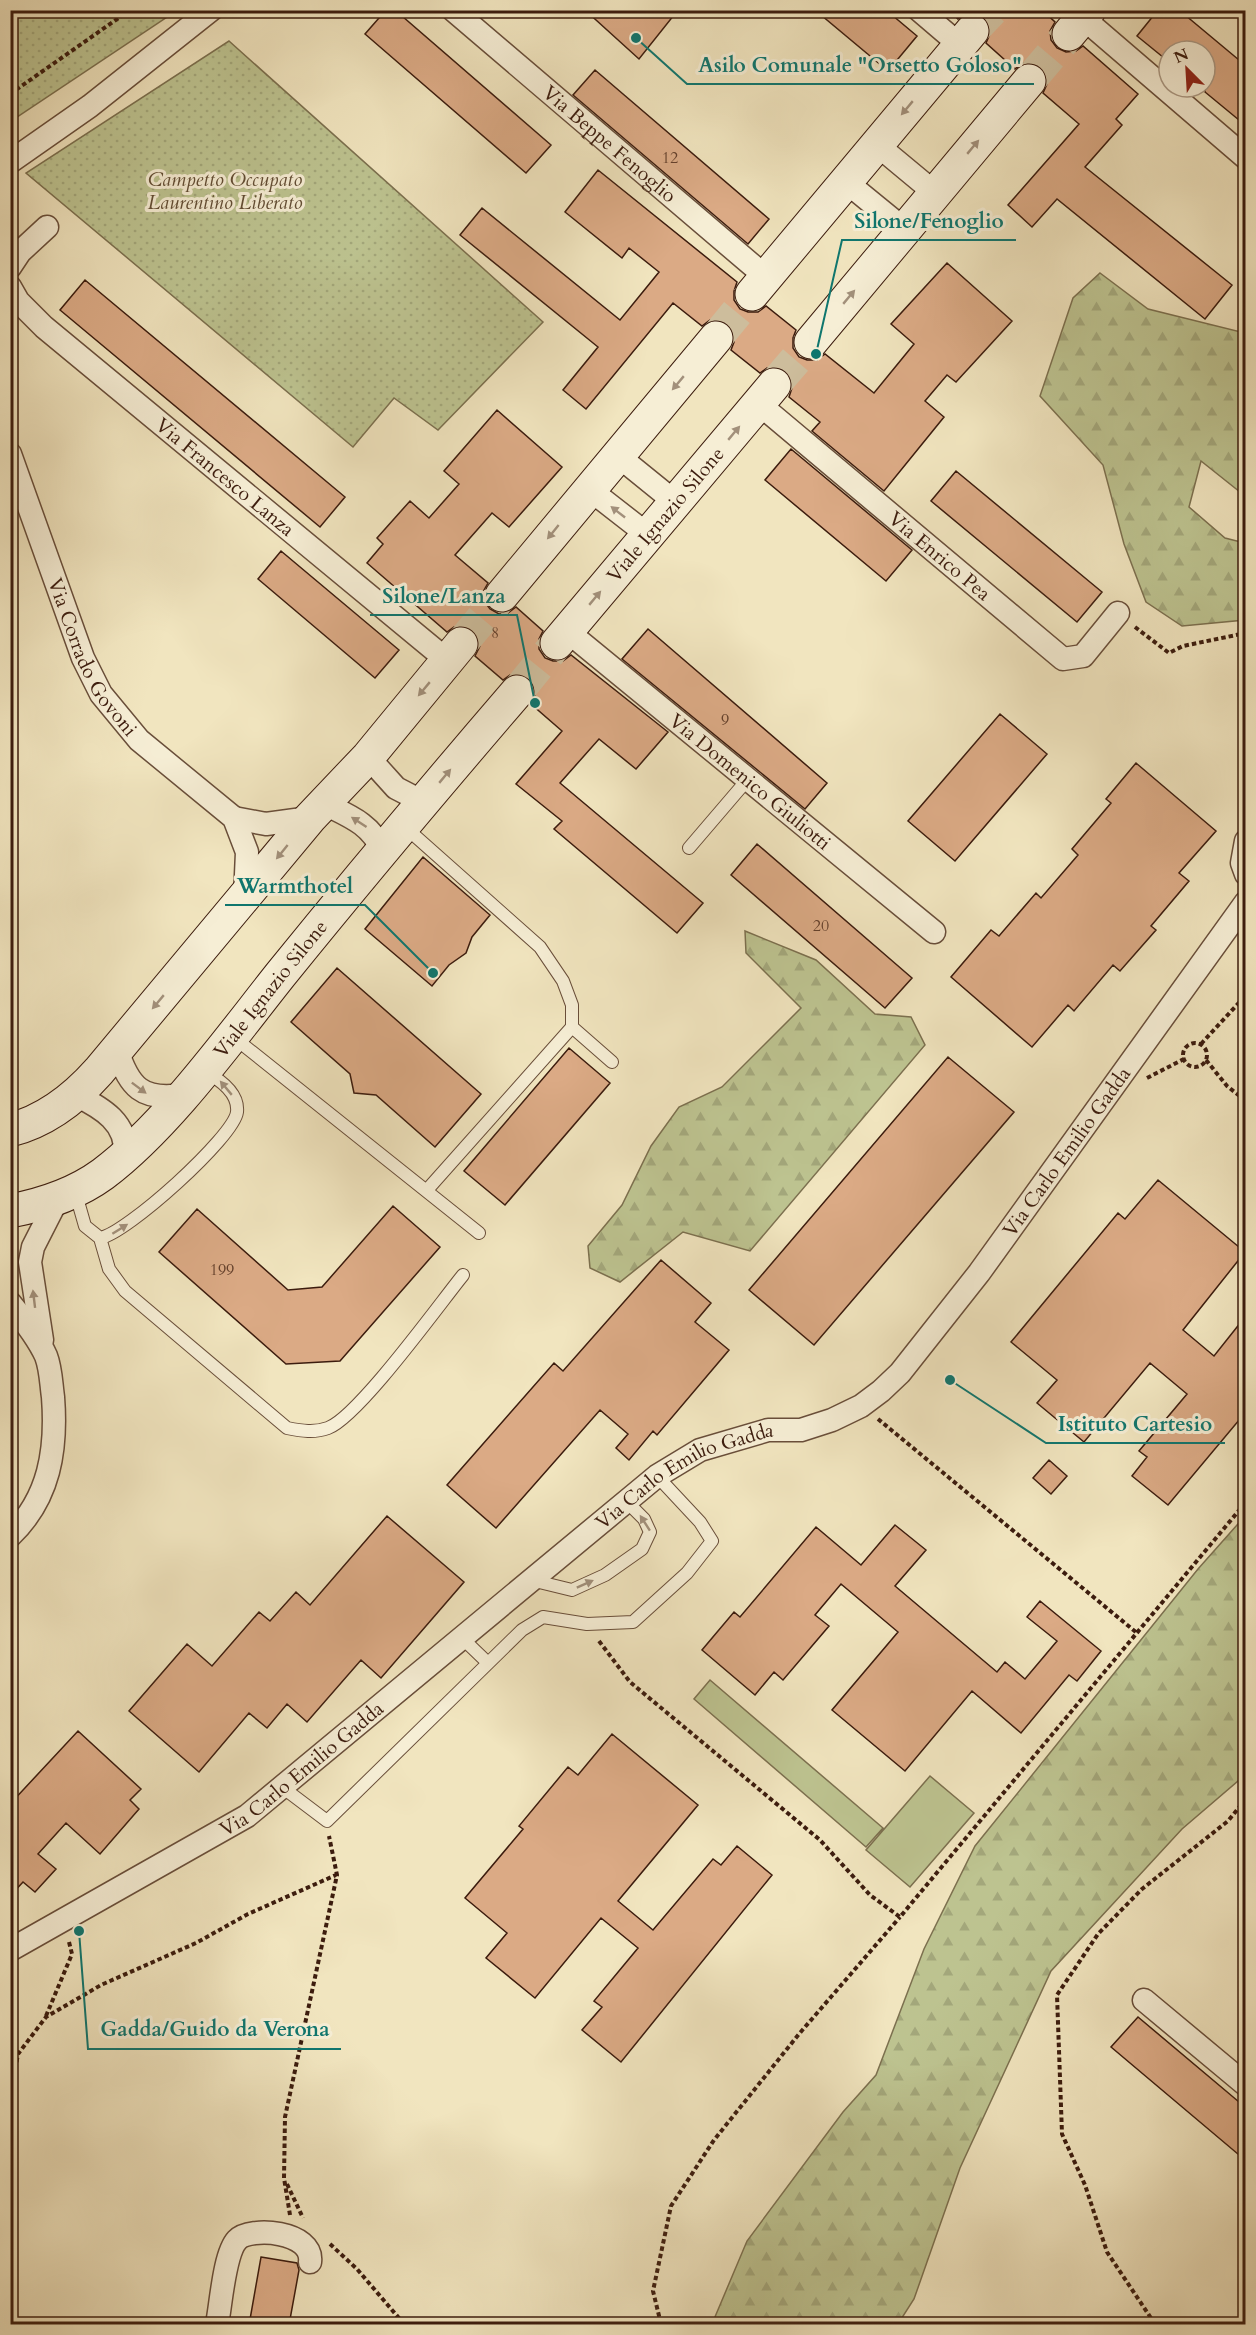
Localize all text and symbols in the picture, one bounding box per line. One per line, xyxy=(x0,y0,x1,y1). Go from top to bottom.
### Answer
north arrow xyxy=(1157,39,1217,99)
text: N xyxy=(1170,43,1192,69)
callout: Asilo Comunale "Orsetto Goloso" xyxy=(687,45,1034,84)
text: Asilo Comunale "Orsetto Goloso" xyxy=(698,51,1022,80)
street label: Via Beppe Fenoglio xyxy=(537,79,683,209)
one-way arrow xyxy=(901,100,914,115)
one-way arrow xyxy=(967,139,980,155)
house number: 12 xyxy=(662,147,678,169)
park label: Campetto Occupato Laurentino Liberato xyxy=(147,166,303,216)
callout: Silone/Fenoglio xyxy=(842,201,1016,240)
text: Silone/Fenoglio xyxy=(854,207,1004,236)
one-way arrow xyxy=(842,289,855,305)
one-way arrow xyxy=(672,375,685,390)
street label: Via Francesco Lanza xyxy=(150,411,301,543)
one-way arrow xyxy=(727,426,740,441)
street label: Viale Ignazio Silone xyxy=(600,441,730,588)
street label: Via Enrico Pea xyxy=(883,505,997,607)
one-way arrow xyxy=(611,506,626,518)
one-way arrow xyxy=(547,524,560,539)
street label: Via Corrado Govoni xyxy=(42,574,144,742)
callout: Silone/Lanza xyxy=(370,576,517,615)
text: Silone/Lanza xyxy=(382,582,506,611)
one-way arrow xyxy=(588,590,601,606)
house number: 8 xyxy=(491,622,499,644)
one-way arrow xyxy=(418,681,431,696)
street label: Via Domenico Giuliotti xyxy=(664,707,837,856)
house number: 9 xyxy=(721,709,729,731)
one-way arrow xyxy=(438,769,451,784)
one-way arrow xyxy=(350,816,367,827)
one-way arrow xyxy=(276,844,289,860)
callout: Warmthotel xyxy=(225,866,365,905)
text: Warmthotel xyxy=(236,872,353,901)
street label: Viale Ignazio Silone xyxy=(207,914,333,1063)
house number: 20 xyxy=(813,915,829,937)
one-way arrow xyxy=(151,994,164,1010)
street label: Via Carlo Emilio Gadda xyxy=(996,1061,1137,1242)
one-way arrow xyxy=(219,1080,232,1096)
one-way arrow xyxy=(131,1082,147,1094)
one-way arrow xyxy=(112,1224,128,1235)
house number: 199 xyxy=(210,1259,234,1281)
one-way arrow xyxy=(30,1289,39,1308)
callout: Istituto Cartesio xyxy=(1046,1404,1225,1443)
text: Istituto Cartesio xyxy=(1058,1410,1212,1439)
street label: Via Carlo Emilio Gadda xyxy=(590,1417,774,1535)
one-way arrow xyxy=(639,1515,650,1532)
one-way arrow xyxy=(577,1579,595,1589)
street label: Via Carlo Emilio Gadda xyxy=(214,1695,389,1842)
callout: Gadda/Guido da Verona xyxy=(88,2010,341,2049)
text: Gadda/Guido da Verona xyxy=(100,2015,330,2044)

